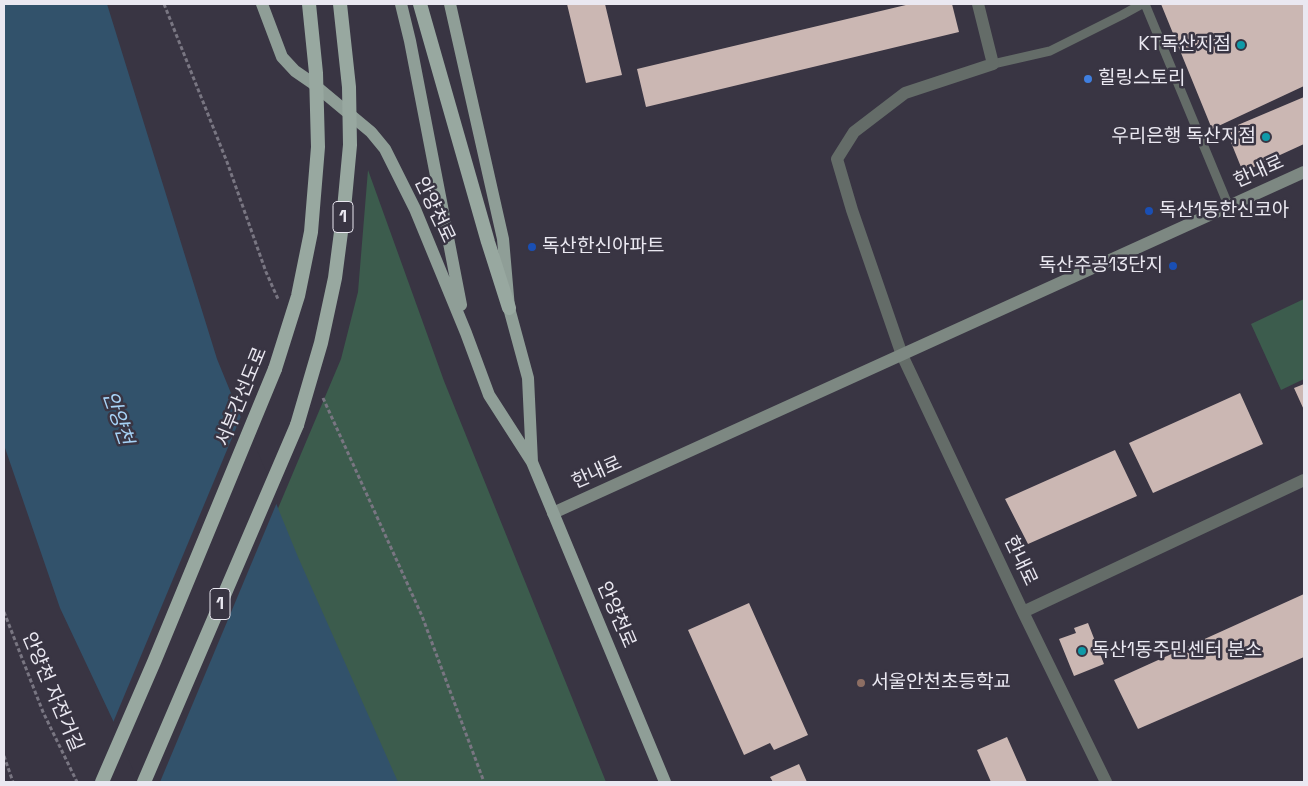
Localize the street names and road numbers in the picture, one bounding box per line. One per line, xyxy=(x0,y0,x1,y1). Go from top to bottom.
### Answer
street label: 한내로 xyxy=(1230,151,1288,193)
street label: 안양천로 xyxy=(409,173,459,247)
road number: 1 xyxy=(333,202,353,232)
street label: 서부간선도로 xyxy=(212,344,272,450)
street label: 한내로 xyxy=(568,452,626,494)
street label: 한내로 xyxy=(999,532,1041,590)
street label: 안양천로 xyxy=(592,578,640,652)
road number: 1 xyxy=(210,588,230,620)
street label: 안양천 자전거길 xyxy=(17,629,87,755)

